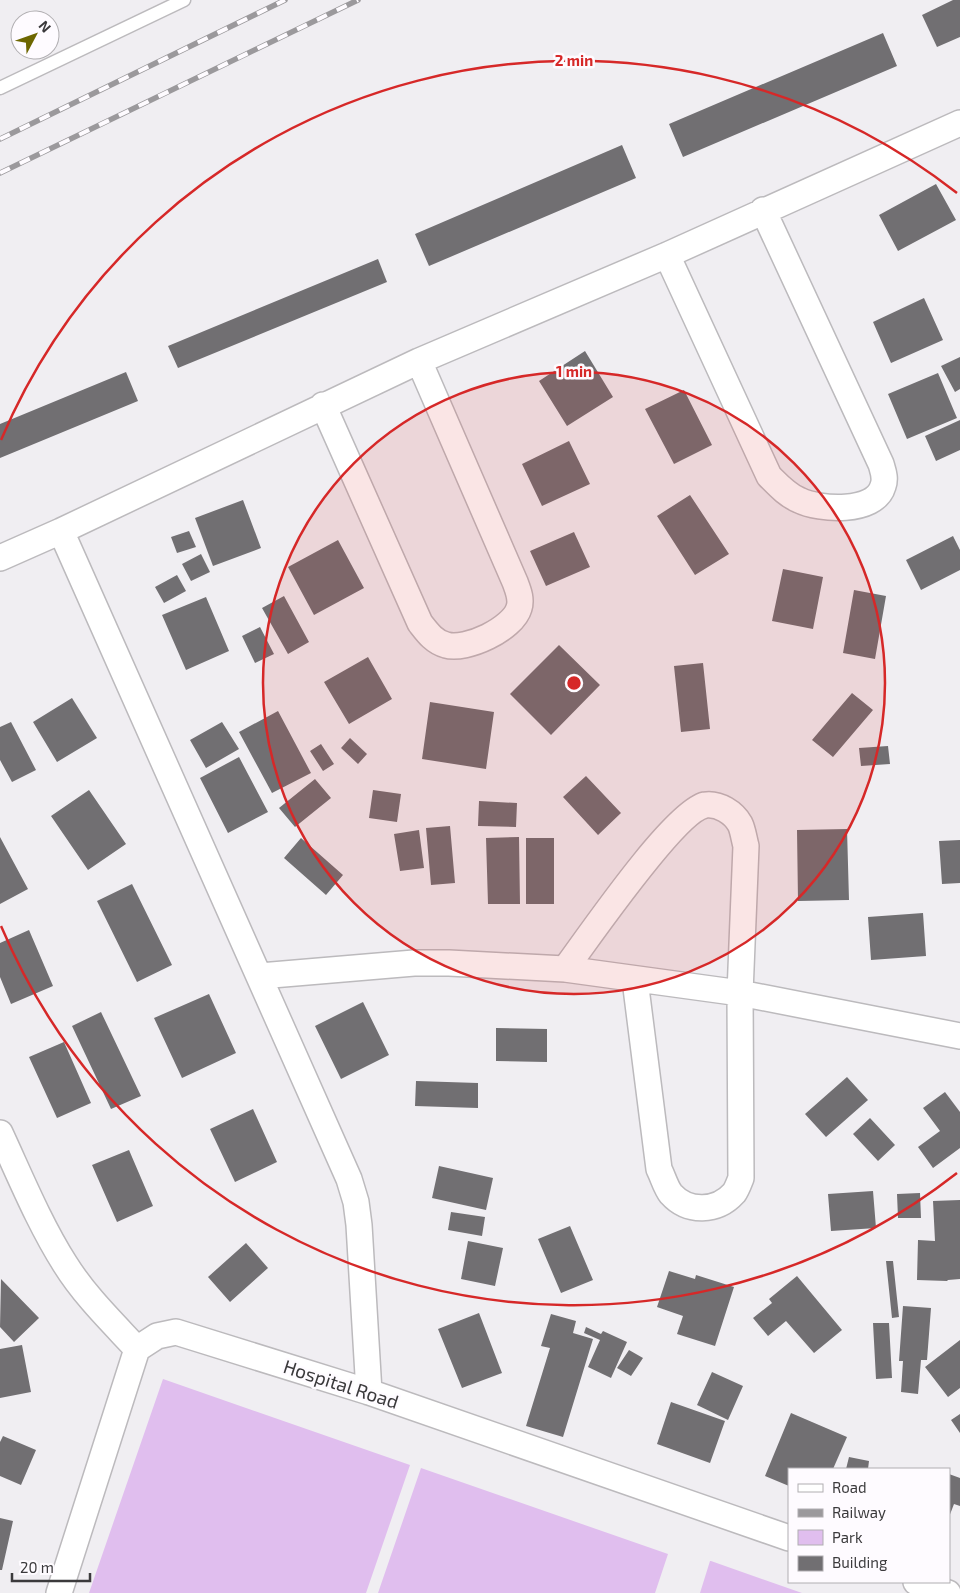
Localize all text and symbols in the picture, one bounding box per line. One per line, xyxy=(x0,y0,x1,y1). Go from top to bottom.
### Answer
north arrow xyxy=(10,10,60,60)
text: N xyxy=(35,17,55,36)
text: 2 min xyxy=(555,51,593,69)
text: 1 min xyxy=(556,362,592,380)
centre of rings xyxy=(565,674,583,692)
street label: Hospital Road xyxy=(281,1354,402,1413)
legend xyxy=(788,1468,950,1583)
text: Road xyxy=(832,1478,867,1496)
text: Railway xyxy=(832,1503,886,1521)
text: Park xyxy=(832,1528,863,1546)
scale bar xyxy=(12,1550,90,1582)
text: Building xyxy=(832,1553,888,1571)
text: 20 m xyxy=(20,1558,54,1576)

